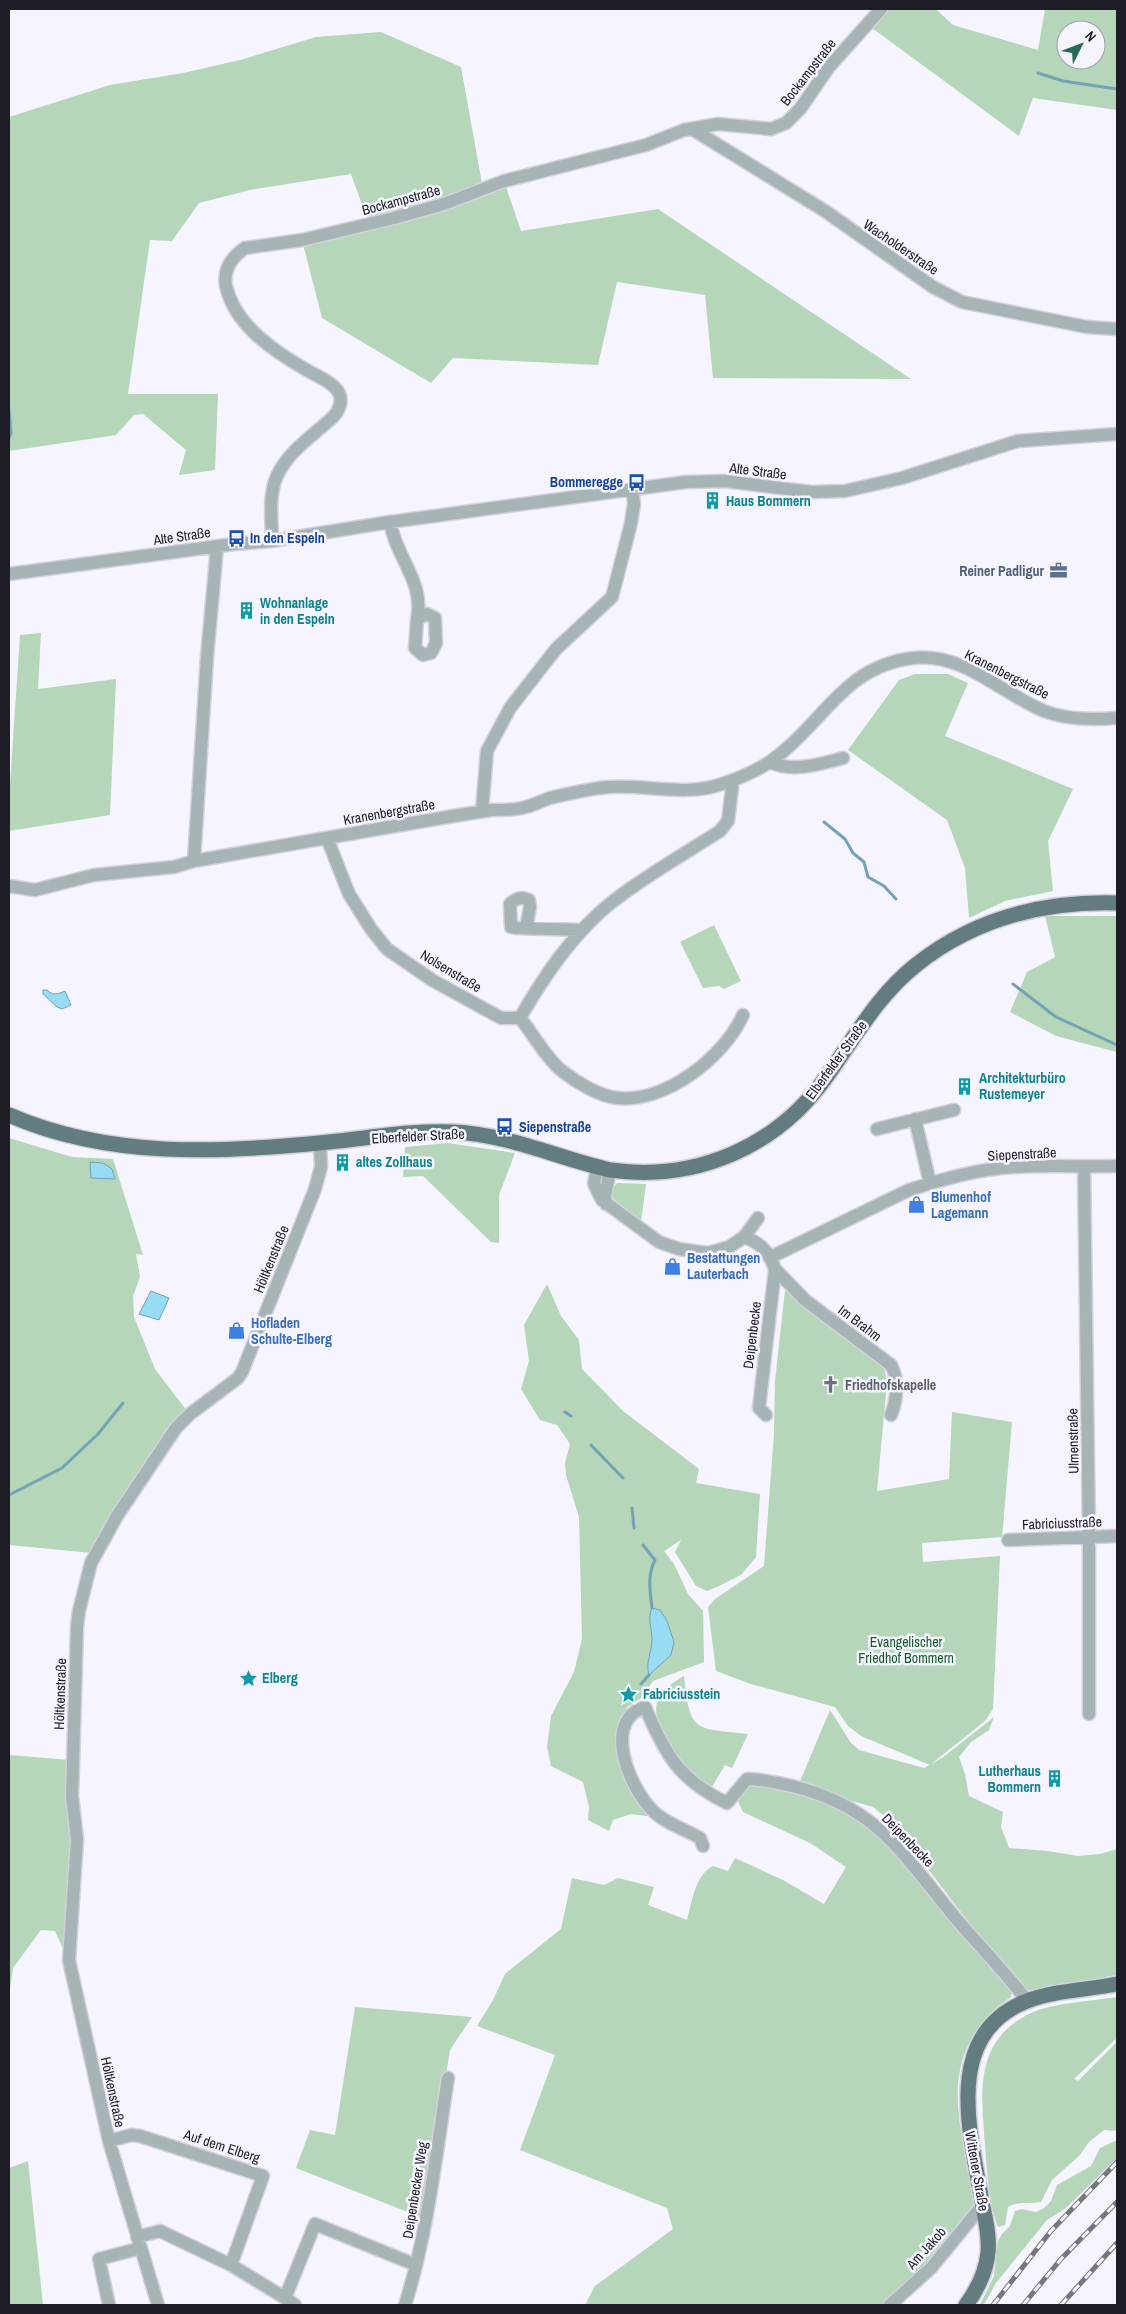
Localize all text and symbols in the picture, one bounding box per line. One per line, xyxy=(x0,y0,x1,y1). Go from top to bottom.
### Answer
north arrow xyxy=(1056,20,1106,70)
text: N xyxy=(1081,27,1100,45)
street label: Bockampstraße xyxy=(776,35,840,109)
street label: Bockampstraße xyxy=(360,181,442,219)
street label: Wacholderstraße xyxy=(860,215,942,279)
street label: Alte Straße xyxy=(727,458,788,483)
bus stop icon: Bommeregge xyxy=(627,472,647,492)
place label: Bommeregge xyxy=(550,473,623,491)
building icon: Haus Bommern xyxy=(702,491,722,511)
place label: Haus Bommern xyxy=(726,492,811,510)
street label: Alte Straße xyxy=(151,523,212,549)
bus stop icon: In den Espeln xyxy=(226,528,246,548)
place label: In den Espeln xyxy=(250,529,325,547)
office icon: Reiner Padligur xyxy=(1048,561,1068,581)
place label: Reiner Padligur xyxy=(959,562,1045,580)
place label: Wohnanlage in den Espeln xyxy=(260,594,335,628)
building icon: Wohnanlage in den Espeln xyxy=(236,601,256,621)
street label: Kranenbergstraße xyxy=(962,645,1052,703)
street label: Kranenbergstraße xyxy=(342,795,436,829)
street label: Nolsenstraße xyxy=(417,946,485,996)
street label: Elberfelder Straße xyxy=(801,1017,871,1103)
place label: Architekturbüro Rustemeyer xyxy=(979,1069,1066,1103)
building icon: Architekturbüro Rustemeyer xyxy=(955,1076,975,1096)
bus stop icon: Siepenstraße xyxy=(495,1117,515,1137)
place label: Siepenstraße xyxy=(519,1118,591,1136)
street label: Elberfelder Straße xyxy=(371,1125,465,1147)
street label: Siepenstraße xyxy=(987,1143,1057,1165)
building icon: altes Zollhaus xyxy=(332,1152,352,1172)
place label: altes Zollhaus xyxy=(356,1153,433,1171)
place label: Blumenhof Lagemann xyxy=(931,1188,991,1222)
shop icon: Blumenhof Lagemann xyxy=(907,1195,927,1215)
street label: Höltkenstraße xyxy=(249,1222,293,1296)
place label: Bestattungen Lauterbach xyxy=(687,1249,760,1283)
shop icon: Bestattungen Lauterbach xyxy=(663,1256,683,1276)
street label: Deipenbecke xyxy=(739,1300,765,1370)
street label: Im Brahm xyxy=(835,1301,885,1345)
place label: Hofladen Schulte-Elberg xyxy=(251,1314,332,1348)
shop icon: Hofladen Schulte-Elberg xyxy=(227,1321,247,1341)
church icon: Friedhofskapelle xyxy=(821,1375,841,1395)
place label: Friedhofskapelle xyxy=(845,1376,936,1394)
street label: Ulmenstraße xyxy=(1063,1408,1083,1474)
street label: Fabriciusstraße xyxy=(1022,1513,1102,1533)
park label: Evangelischer Friedhof Bommern xyxy=(858,1633,954,1667)
street label: Höltkenstraße xyxy=(50,1658,70,1730)
place icon: Elberg xyxy=(238,1668,258,1688)
place label: Elberg xyxy=(262,1669,298,1687)
place icon: Fabriciusstein xyxy=(619,1684,639,1704)
place label: Fabriciusstein xyxy=(643,1685,720,1703)
place label: Lutherhaus Bommern xyxy=(978,1762,1041,1796)
building icon: Lutherhaus Bommern xyxy=(1045,1769,1065,1789)
street label: Deipenbecke xyxy=(878,1809,938,1871)
street label: Höltkenstraße xyxy=(97,2055,129,2129)
street label: Auf dem Elberg xyxy=(181,2125,263,2167)
street label: Wittener Straße xyxy=(961,2130,993,2212)
street label: Deipenbecker Weg xyxy=(398,2140,432,2240)
street label: Am Jakob xyxy=(902,2223,950,2274)

